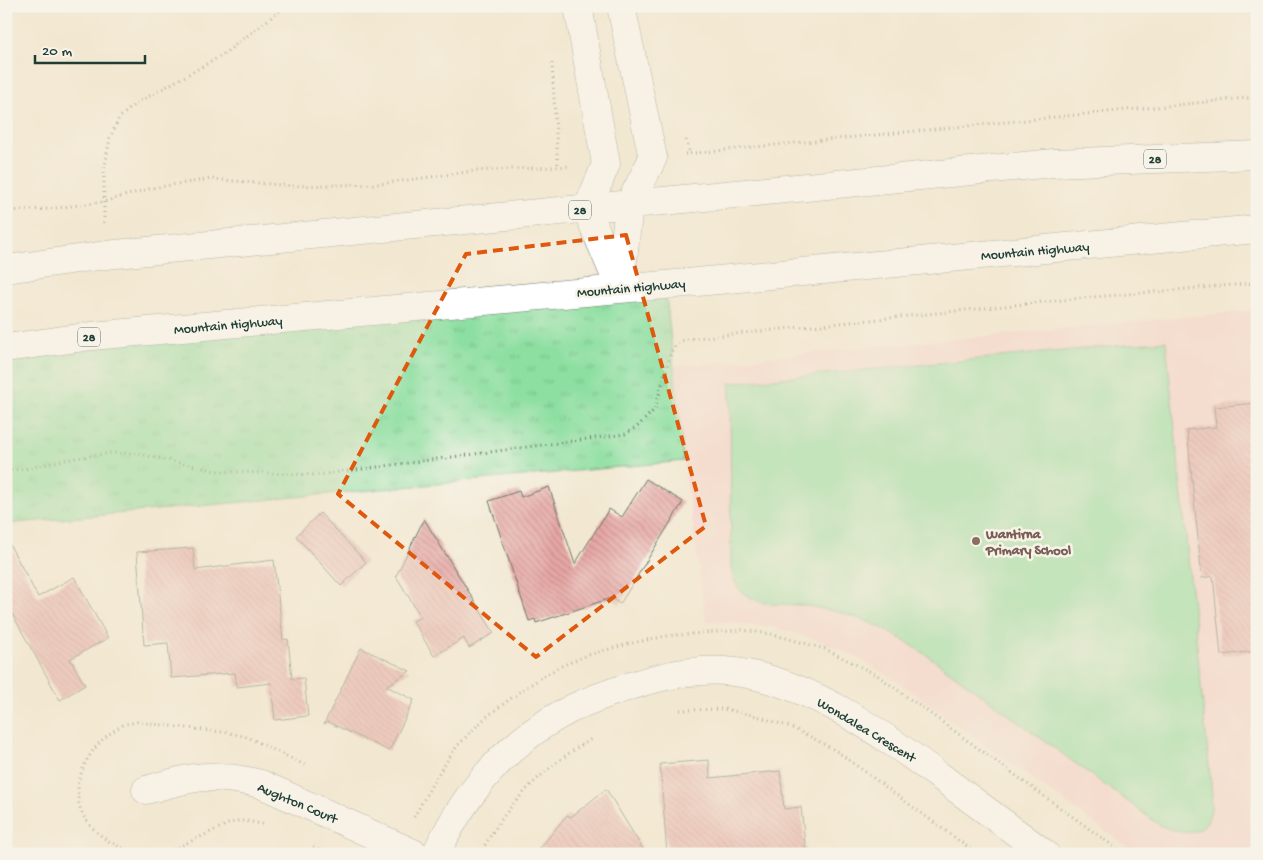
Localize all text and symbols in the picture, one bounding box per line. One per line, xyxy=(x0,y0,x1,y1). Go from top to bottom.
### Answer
scale bar xyxy=(35,32,145,64)
text: 20 m xyxy=(42,43,72,61)
road number: 28 xyxy=(1144,150,1166,168)
road number: 28 xyxy=(569,200,591,220)
street label: Mountain Highway xyxy=(980,239,1090,266)
street label: Mountain Highway xyxy=(576,276,686,303)
street label: Mountain Highway xyxy=(173,313,283,340)
road number: 28 xyxy=(78,328,100,347)
place label: Wantirna Primary School xyxy=(985,527,1071,560)
marker: Wantirna Primary School xyxy=(970,535,982,547)
street label: Wondalea Crescent xyxy=(813,695,919,768)
street label: Aughton Court xyxy=(254,780,341,829)

